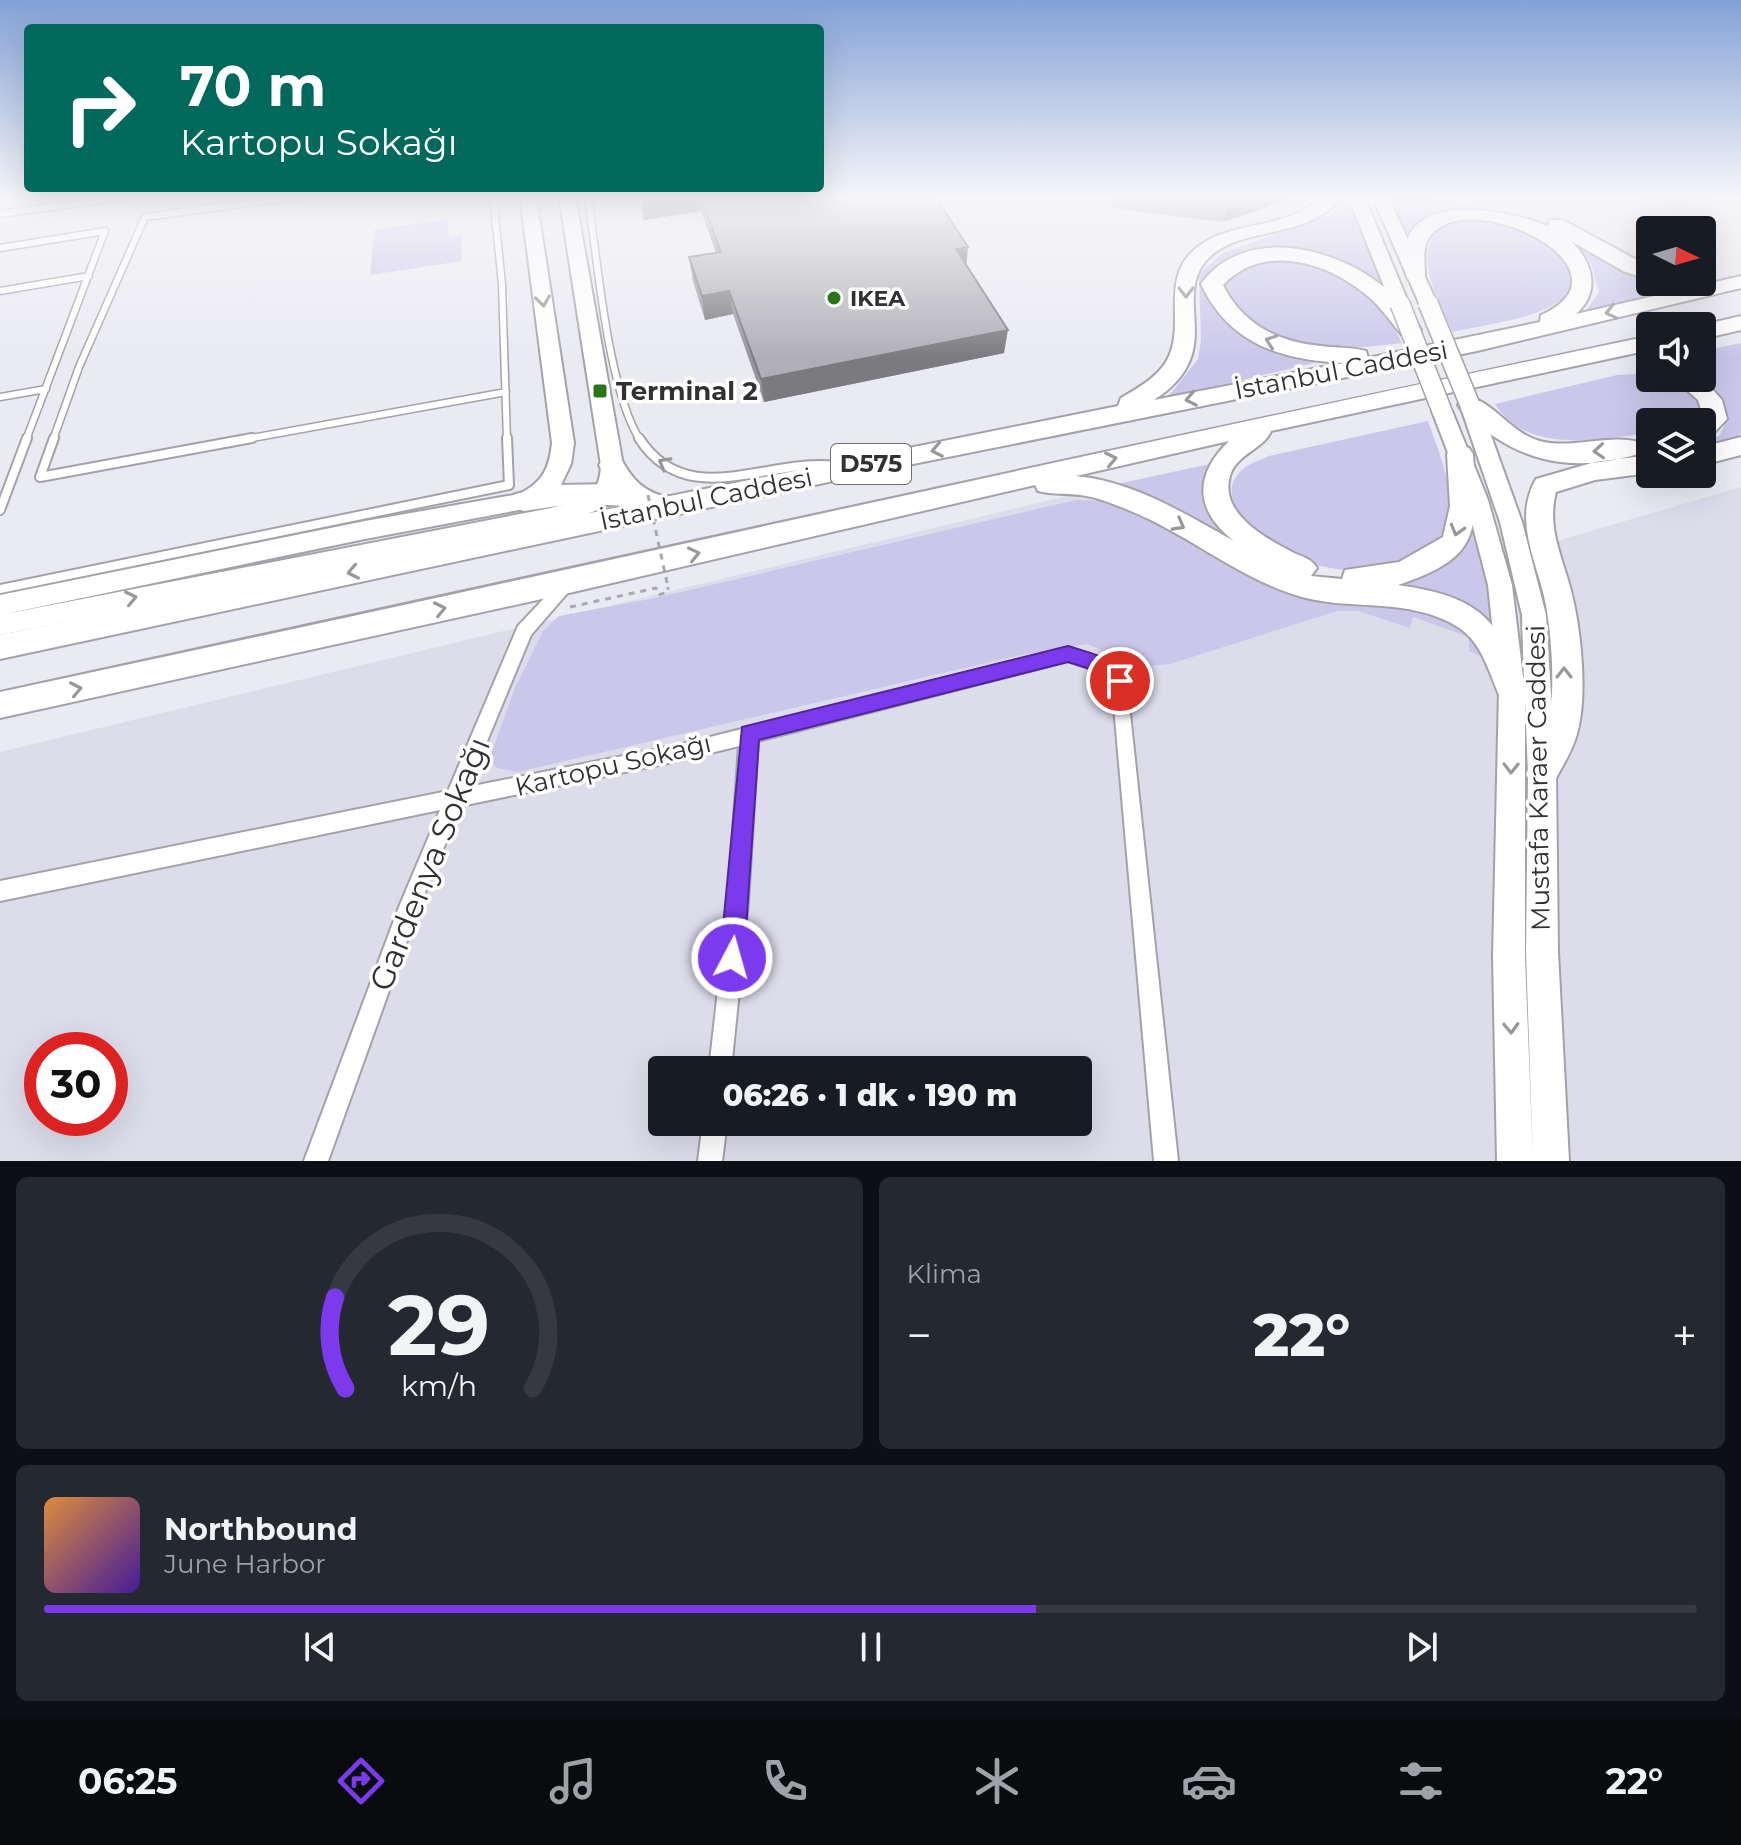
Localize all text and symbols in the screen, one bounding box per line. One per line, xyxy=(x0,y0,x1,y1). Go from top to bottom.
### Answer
text: 70 m xyxy=(180,52,326,120)
icon: right xyxy=(48,56,152,160)
text: Kartopu Sokağı xyxy=(180,120,457,164)
north arrow xyxy=(1636,216,1716,296)
map controls xyxy=(1636,216,1716,488)
place label: IKEA xyxy=(850,285,906,312)
one-way arrow xyxy=(1177,287,1195,299)
marker: IKEA xyxy=(825,289,843,307)
one-way arrow xyxy=(534,294,551,308)
one-way arrow xyxy=(1604,303,1618,320)
button: sound xyxy=(1636,312,1716,392)
street label: İstanbul Caddesi xyxy=(1232,334,1450,406)
one-way arrow xyxy=(1265,334,1279,351)
place label: Terminal 2 xyxy=(616,375,758,407)
marker: Terminal 2 xyxy=(591,382,609,400)
one-way arrow xyxy=(1185,389,1198,406)
button: layers xyxy=(1636,408,1716,488)
one-way arrow xyxy=(930,441,943,458)
one-way arrow xyxy=(1592,442,1605,459)
road number: D575 xyxy=(831,444,911,484)
one-way arrow xyxy=(1104,452,1118,469)
one-way arrow xyxy=(658,458,672,473)
street label: İstanbul Caddesi xyxy=(597,461,815,537)
one-way arrow xyxy=(1170,516,1185,531)
one-way arrow xyxy=(1450,523,1466,536)
one-way arrow xyxy=(686,546,700,563)
one-way arrow xyxy=(347,563,360,580)
one-way arrow xyxy=(124,590,137,607)
one-way arrow xyxy=(432,601,446,618)
street label: Mustafa Karaer Caddesi xyxy=(1519,625,1557,931)
pin xyxy=(1086,647,1154,715)
icon: arrive xyxy=(1098,659,1142,703)
one-way arrow xyxy=(1556,666,1573,679)
one-way arrow xyxy=(69,681,82,698)
street label: Kartopu Sokağı xyxy=(512,727,714,803)
street label: Gardenya Sokağı xyxy=(361,731,498,996)
one-way arrow xyxy=(1502,762,1520,775)
position arrow xyxy=(690,916,774,1000)
one-way arrow xyxy=(1503,1022,1520,1035)
speed limit sign: 30 xyxy=(24,1032,128,1136)
text: 06:26 · 1 dk · 190 m xyxy=(723,1077,1017,1114)
text: Klima xyxy=(907,1258,982,1290)
text: 29 xyxy=(388,1274,490,1376)
text: 22° xyxy=(1253,1298,1350,1371)
text: − xyxy=(907,1308,932,1362)
text: + xyxy=(1672,1308,1697,1362)
text: km/h xyxy=(401,1368,477,1403)
text: Northbound xyxy=(164,1511,358,1548)
text: June Harbor xyxy=(164,1548,326,1580)
icon: previous xyxy=(298,1625,342,1669)
icon: pause xyxy=(849,1625,893,1669)
icon: next xyxy=(1400,1625,1444,1669)
icon: directions xyxy=(333,1753,389,1809)
icon: music xyxy=(545,1753,601,1809)
icon: phone xyxy=(757,1753,813,1809)
icon: climate xyxy=(969,1753,1025,1809)
icon: car xyxy=(1181,1753,1237,1809)
icon: filters xyxy=(1393,1753,1449,1809)
text: 06:25 xyxy=(78,1759,177,1803)
text: 22° xyxy=(1605,1759,1663,1803)

